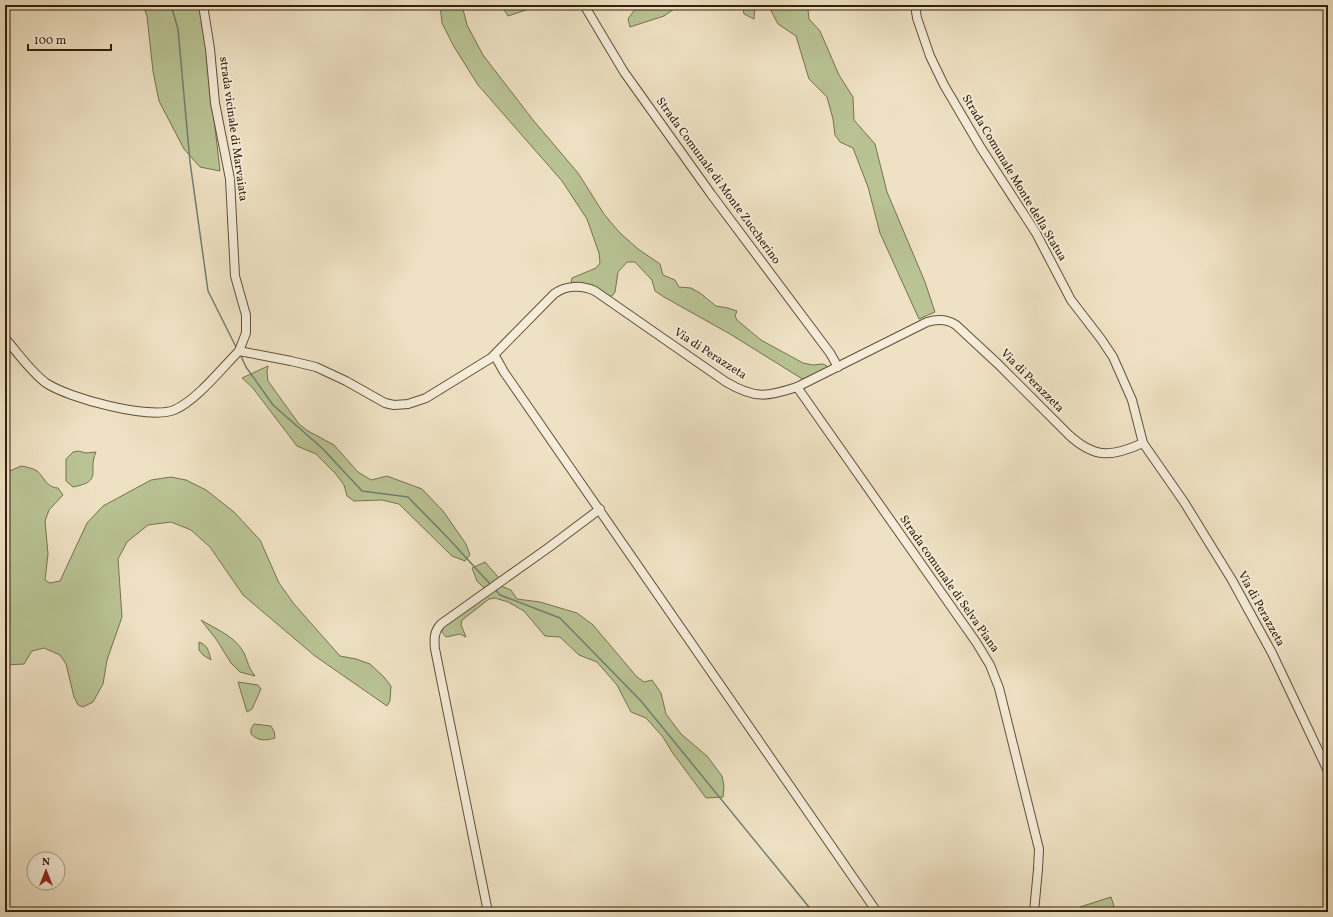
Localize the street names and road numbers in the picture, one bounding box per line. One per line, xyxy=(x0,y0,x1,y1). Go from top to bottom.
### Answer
street label: strada vicinale di Marvaiata xyxy=(215,56,251,202)
street label: Strada Comunale Monte della Statua xyxy=(958,92,1070,264)
street label: Strada Comunale di Monte Zuccherino xyxy=(652,94,784,268)
street label: Via di Perazzeta xyxy=(671,324,749,384)
street label: Via di Perazzeta xyxy=(997,346,1067,416)
street label: Strada comunale di Selva Piana xyxy=(895,512,1003,656)
street label: Via di Perazzeta xyxy=(1234,569,1288,650)

